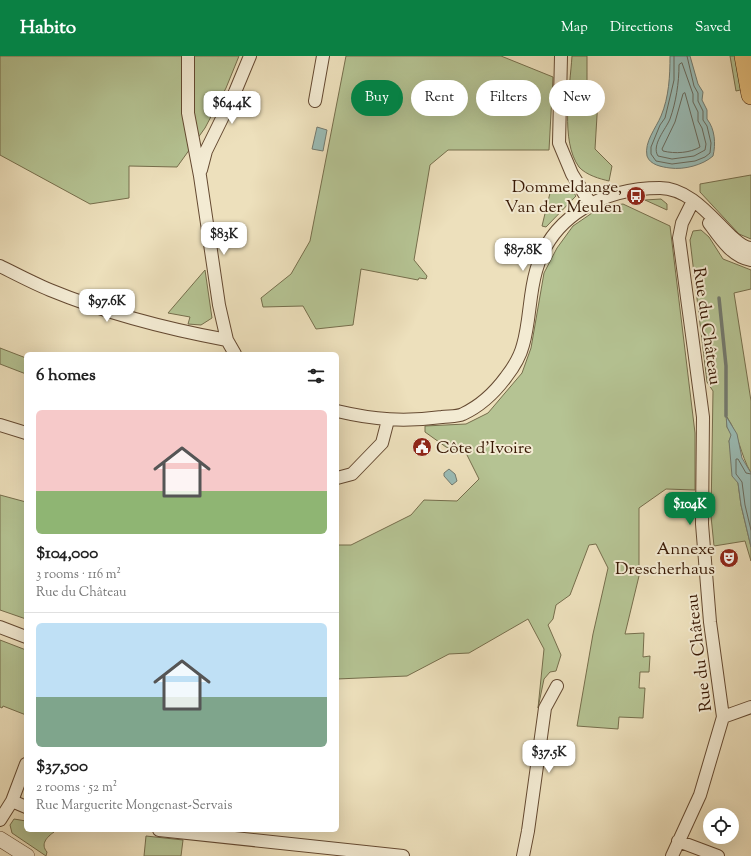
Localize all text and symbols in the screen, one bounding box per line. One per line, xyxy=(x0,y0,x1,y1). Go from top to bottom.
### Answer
text: Habito xyxy=(20,15,76,42)
text: Map xyxy=(561,18,588,38)
text: Directions xyxy=(610,18,673,38)
text: Saved xyxy=(695,18,731,38)
chip: Buy xyxy=(351,80,403,116)
chip: Rent xyxy=(411,80,468,116)
chip: Filters xyxy=(476,80,541,116)
chip: New xyxy=(549,80,605,116)
pin: $64.4K xyxy=(199,91,265,125)
text: $64.4K xyxy=(213,95,251,113)
place label: Dommeldange, Van der Meulen xyxy=(505,176,622,220)
bus stop icon: Dommeldange, Van der Meulen xyxy=(625,185,647,207)
pin: $83K xyxy=(200,222,248,256)
text: $83K xyxy=(210,226,238,244)
pin: $87.8K xyxy=(490,238,556,272)
text: $87.8K xyxy=(504,242,542,260)
street label: Rue du Château xyxy=(686,266,726,387)
pin: $97.6K xyxy=(74,289,140,323)
text: $97.6K xyxy=(88,293,126,311)
text: 6 homes xyxy=(36,364,96,388)
icon: filters xyxy=(305,365,327,387)
icon: home xyxy=(146,436,218,508)
public building icon: Côte d’Ivoire xyxy=(411,436,433,458)
place label: Côte d’Ivoire xyxy=(436,437,532,461)
pin: $104K xyxy=(662,492,718,526)
text: $104K xyxy=(673,496,707,514)
place label: Annexe Drescherhaus xyxy=(615,538,715,582)
text: $104,000 xyxy=(36,542,98,566)
theatre icon: Annexe Drescherhaus xyxy=(718,547,740,569)
text: 3 rooms · 116 m² xyxy=(36,566,121,584)
text: Rue du Château xyxy=(36,584,127,602)
street label: Rue du Château xyxy=(681,592,719,713)
icon: home xyxy=(146,649,218,721)
pin: $37.5K xyxy=(516,740,582,774)
text: $37.5K xyxy=(531,744,567,762)
text: $37,500 xyxy=(36,755,88,779)
text: 2 rooms · 52 m² xyxy=(36,779,117,797)
text: Rue Marguerite Mongenast-Servais xyxy=(36,797,232,815)
map controls xyxy=(703,808,739,844)
button: locate xyxy=(703,808,739,844)

